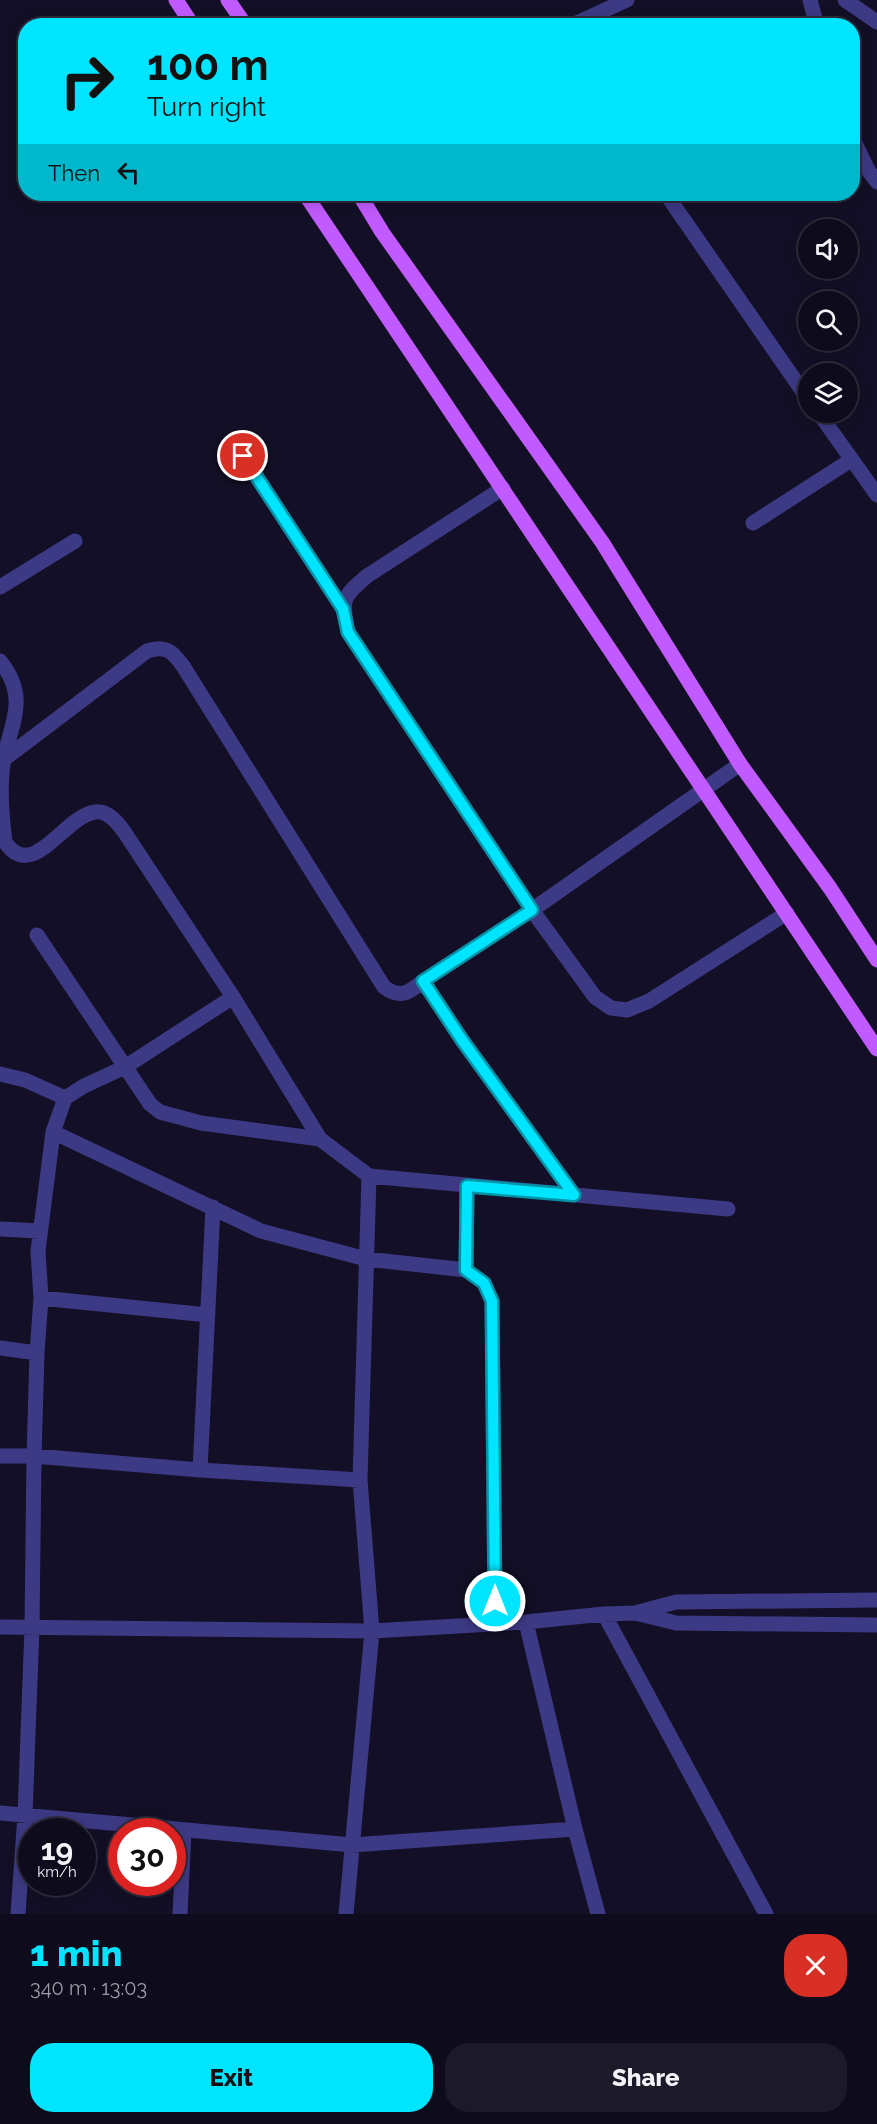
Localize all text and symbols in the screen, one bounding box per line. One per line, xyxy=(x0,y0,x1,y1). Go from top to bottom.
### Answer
text: 100 m xyxy=(147,41,269,90)
icon: right xyxy=(48,42,126,120)
text: Turn right xyxy=(147,91,266,122)
icon: left xyxy=(112,156,145,189)
text: Then xyxy=(48,160,100,186)
map controls xyxy=(798,219,858,423)
button: sound xyxy=(798,219,858,279)
button: search xyxy=(798,291,858,351)
button: layers xyxy=(798,363,858,423)
pin xyxy=(217,430,268,481)
icon: arrive xyxy=(226,439,259,472)
position arrow xyxy=(463,1569,527,1633)
speed limit sign: 30 xyxy=(108,1818,186,1896)
text: 19 xyxy=(41,1832,73,1867)
text: km/h xyxy=(37,1863,77,1881)
text: 1 min xyxy=(30,1932,122,1974)
button: close xyxy=(784,1934,847,1997)
text: 340 m · 13:03 xyxy=(30,1976,147,2000)
button: Exit xyxy=(30,2043,433,2112)
button: Share xyxy=(445,2043,847,2112)

